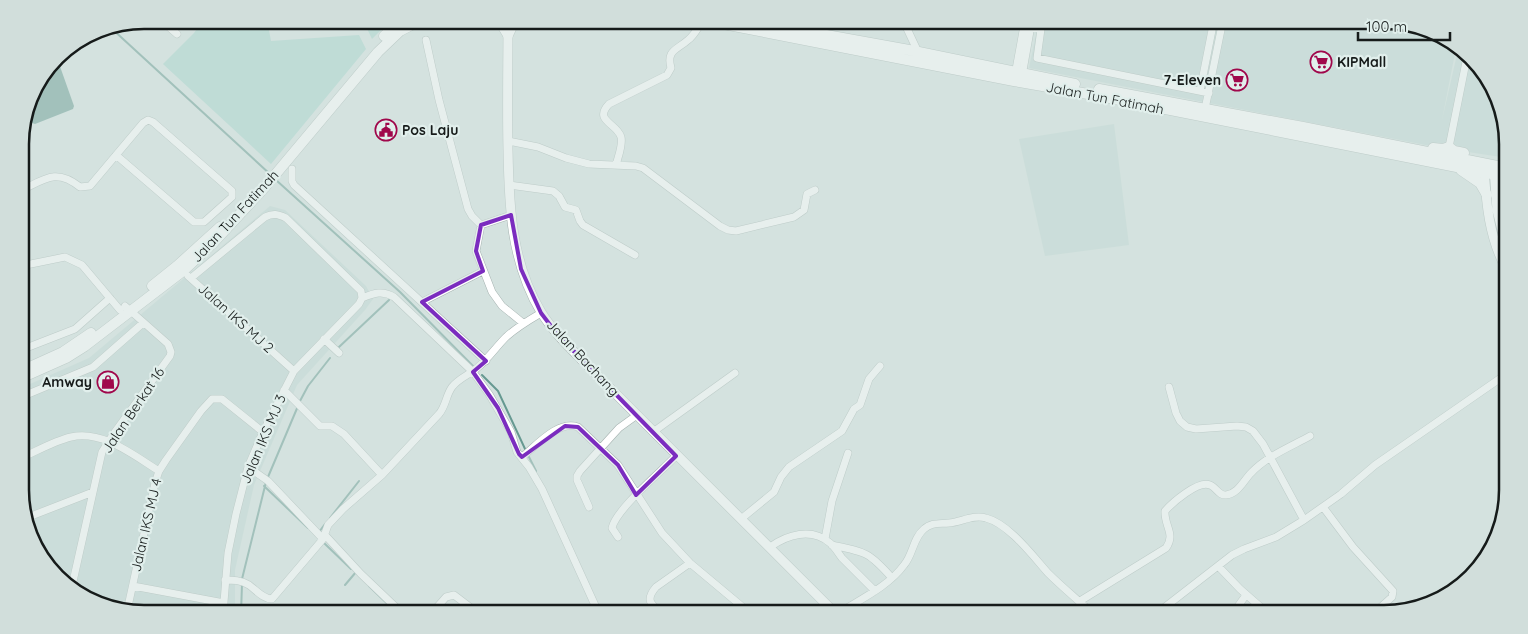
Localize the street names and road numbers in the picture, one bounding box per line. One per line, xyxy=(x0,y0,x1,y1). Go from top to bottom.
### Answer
street label: Jalan Tun Fatimah xyxy=(1044,78,1166,118)
street label: Jalan Tun Fatimah xyxy=(188,166,282,266)
street label: Jalan IKS MJ 2 xyxy=(194,279,278,357)
street label: Jalan Bachang xyxy=(543,316,623,400)
street label: Jalan Berkat 16 xyxy=(98,363,169,456)
street label: Jalan IKS MJ 3 xyxy=(236,392,290,486)
street label: Jalan IKS MJ 4 xyxy=(126,476,166,574)

